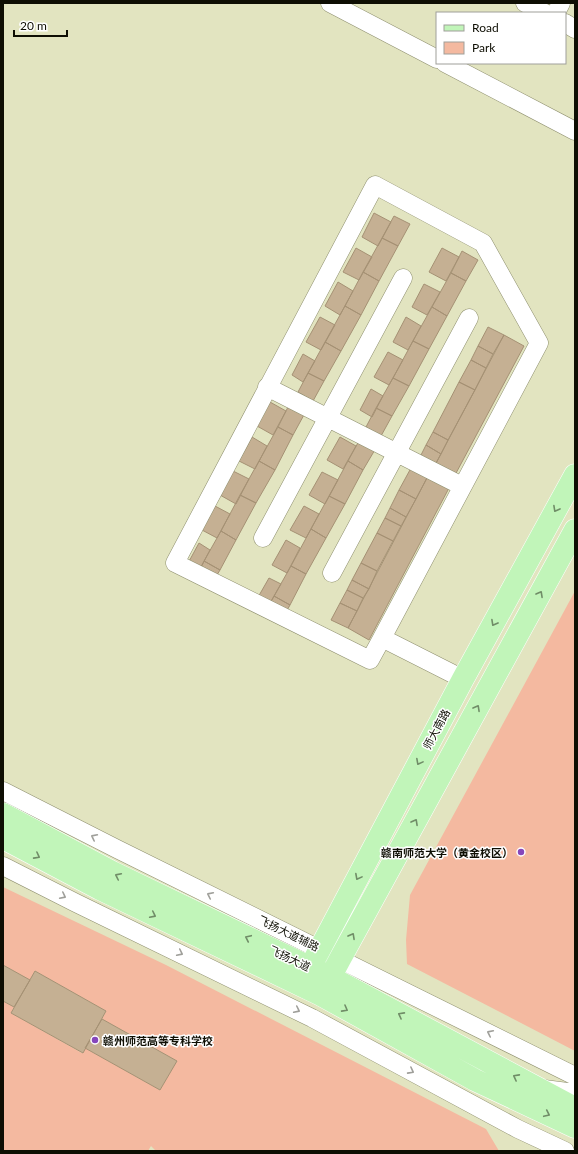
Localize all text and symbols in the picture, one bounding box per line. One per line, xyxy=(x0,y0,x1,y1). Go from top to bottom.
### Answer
scale bar xyxy=(14,12,67,38)
legend xyxy=(436,12,566,64)
text: 20 m xyxy=(20,18,47,33)
text: Road xyxy=(472,20,499,35)
text: Park xyxy=(472,40,496,55)
one-way arrow xyxy=(554,505,561,512)
one-way arrow xyxy=(535,591,542,598)
one-way arrow xyxy=(491,619,498,626)
one-way arrow xyxy=(473,705,480,712)
street label: 师大南路 xyxy=(420,707,452,751)
one-way arrow xyxy=(416,758,424,765)
one-way arrow xyxy=(410,819,417,826)
one-way arrow xyxy=(91,834,98,842)
place label: 赣南师范大学（黄金校区） xyxy=(381,846,513,859)
marker: 赣南师范大学（黄金校区） xyxy=(516,847,526,857)
one-way arrow xyxy=(33,851,41,859)
one-way arrow xyxy=(115,873,122,880)
one-way arrow xyxy=(355,873,363,880)
one-way arrow xyxy=(59,892,66,899)
one-way arrow xyxy=(207,892,215,900)
one-way arrow xyxy=(149,910,157,918)
street label: 飞扬大道辅路 xyxy=(256,913,322,953)
one-way arrow xyxy=(347,933,355,940)
one-way arrow xyxy=(244,935,252,943)
street label: 飞扬大道 xyxy=(267,943,313,973)
one-way arrow xyxy=(175,949,183,956)
one-way arrow xyxy=(341,1004,349,1011)
one-way arrow xyxy=(292,1005,300,1013)
one-way arrow xyxy=(398,1013,405,1020)
one-way arrow xyxy=(487,1031,494,1038)
place label: 赣州师范高等专科学校 xyxy=(103,1034,213,1047)
marker: 赣州师范高等专科学校 xyxy=(90,1035,100,1045)
one-way arrow xyxy=(407,1067,414,1074)
one-way arrow xyxy=(512,1075,520,1082)
one-way arrow xyxy=(543,1109,551,1117)

